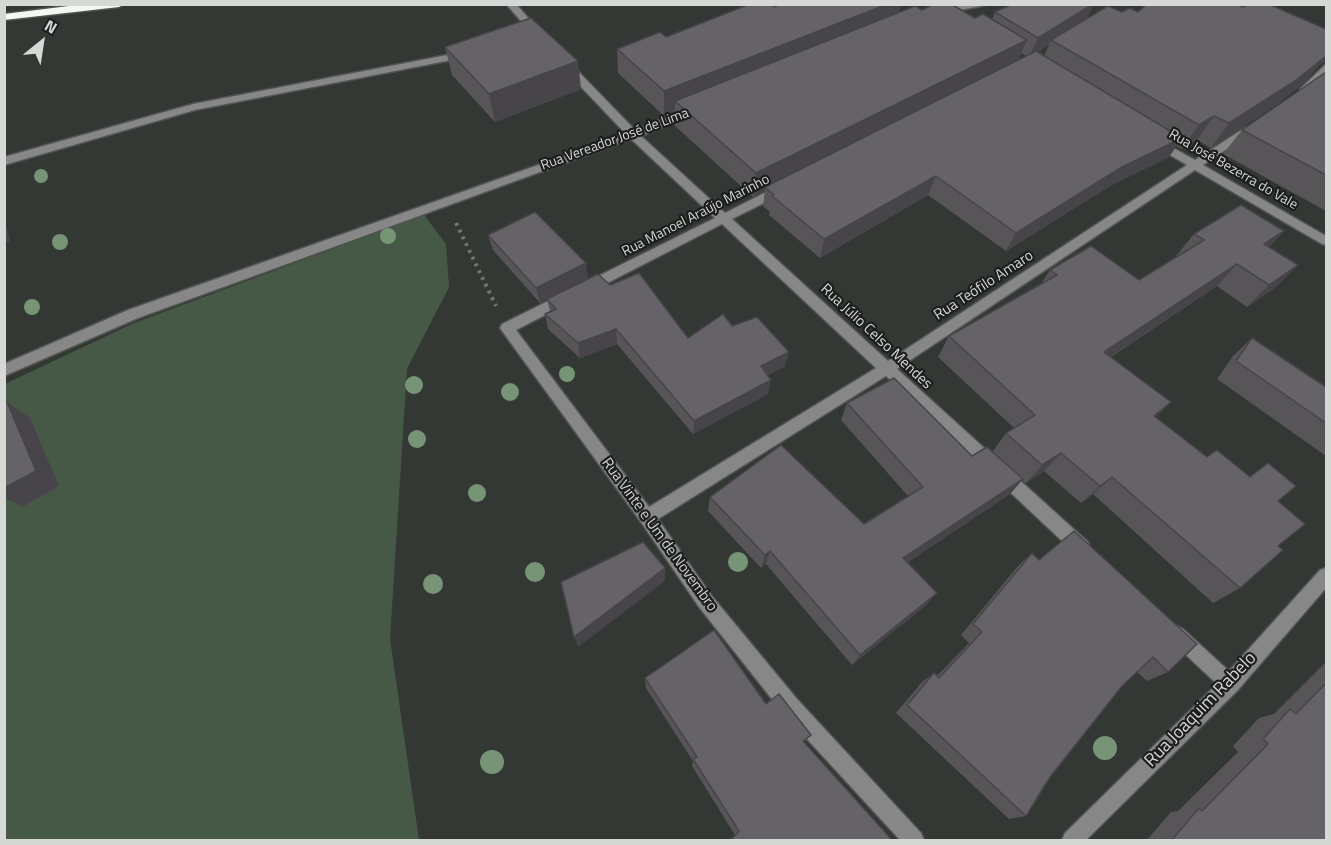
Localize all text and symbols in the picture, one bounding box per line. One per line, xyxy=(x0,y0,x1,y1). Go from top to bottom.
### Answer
north arrow xyxy=(12,12,72,72)
text: N xyxy=(40,13,62,40)
street label: Rua Vereador José de Lima xyxy=(539,105,691,175)
street label: Rua José Bezerra do Vale xyxy=(1166,126,1300,214)
street label: Rua Manoel Araújo Marinho xyxy=(619,171,773,261)
street label: Rua Teófilo Amaro xyxy=(931,247,1037,325)
street label: Rua Júlio Celso Mendes xyxy=(816,281,936,393)
street label: Rua Vinte e Um de Novembro xyxy=(597,455,721,615)
street label: Rua Joaquim Rabelo xyxy=(1141,648,1261,772)

